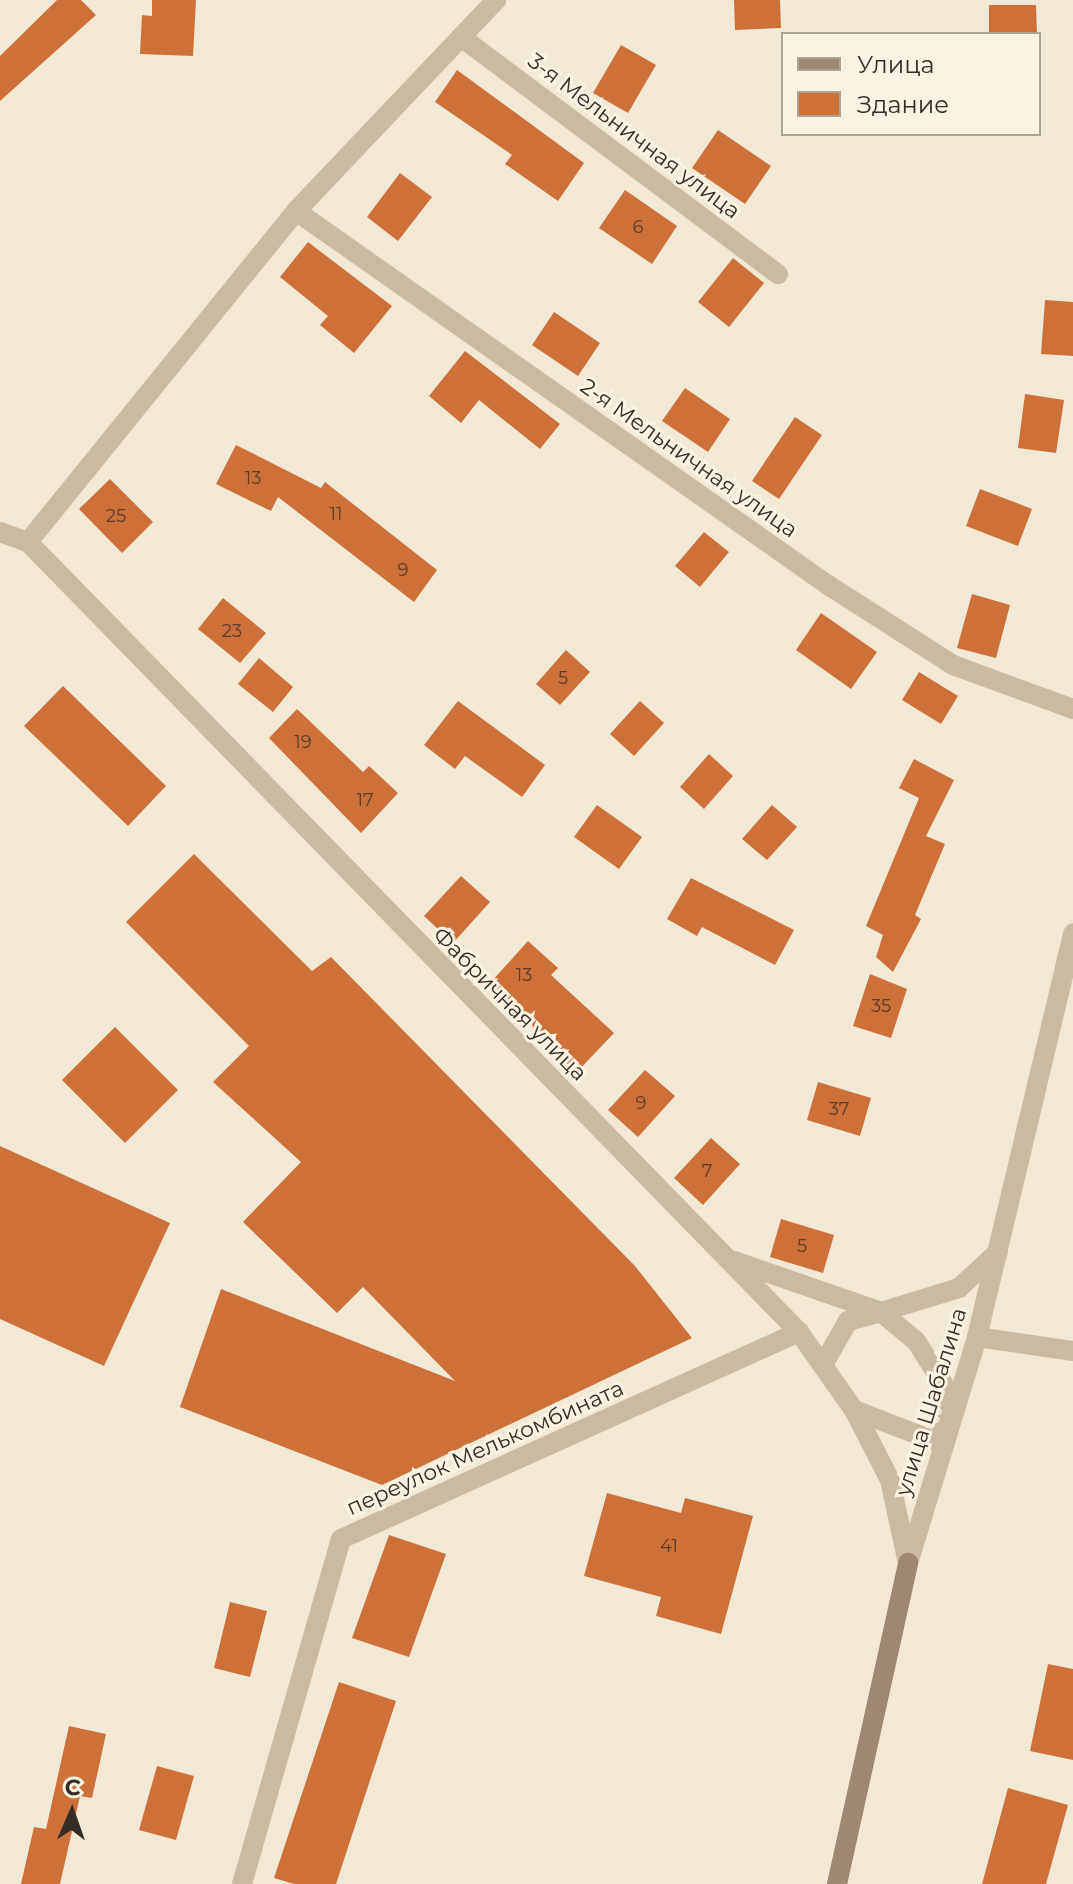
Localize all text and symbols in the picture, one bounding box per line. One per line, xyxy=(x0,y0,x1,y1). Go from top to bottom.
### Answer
legend xyxy=(781,32,1041,136)
street label: 3-я Мельничная улица xyxy=(523,48,745,224)
text: Улица xyxy=(857,50,935,79)
text: Здание xyxy=(857,90,949,119)
house number: 6 xyxy=(633,216,643,238)
street label: 2-я Мельничная улица xyxy=(575,373,803,543)
house number: 13 xyxy=(245,467,261,489)
house number: 11 xyxy=(330,503,342,525)
house number: 25 xyxy=(106,505,126,527)
house number: 9 xyxy=(398,559,408,581)
house number: 23 xyxy=(222,620,242,642)
house number: 5 xyxy=(558,667,568,689)
house number: 19 xyxy=(294,731,312,753)
house number: 17 xyxy=(356,789,374,811)
street label: Фабричная улица xyxy=(428,922,592,1086)
house number: 13 xyxy=(516,964,532,986)
house number: 35 xyxy=(871,995,891,1017)
house number: 9 xyxy=(636,1092,646,1114)
house number: 37 xyxy=(829,1098,849,1120)
house number: 7 xyxy=(702,1160,712,1182)
house number: 5 xyxy=(797,1235,807,1257)
street label: улица Шабалина xyxy=(890,1305,972,1499)
street label: переулок Мелькомбината xyxy=(342,1375,628,1521)
house number: 41 xyxy=(660,1535,678,1557)
north arrow xyxy=(32,1772,112,1852)
text: С xyxy=(64,1774,81,1801)

